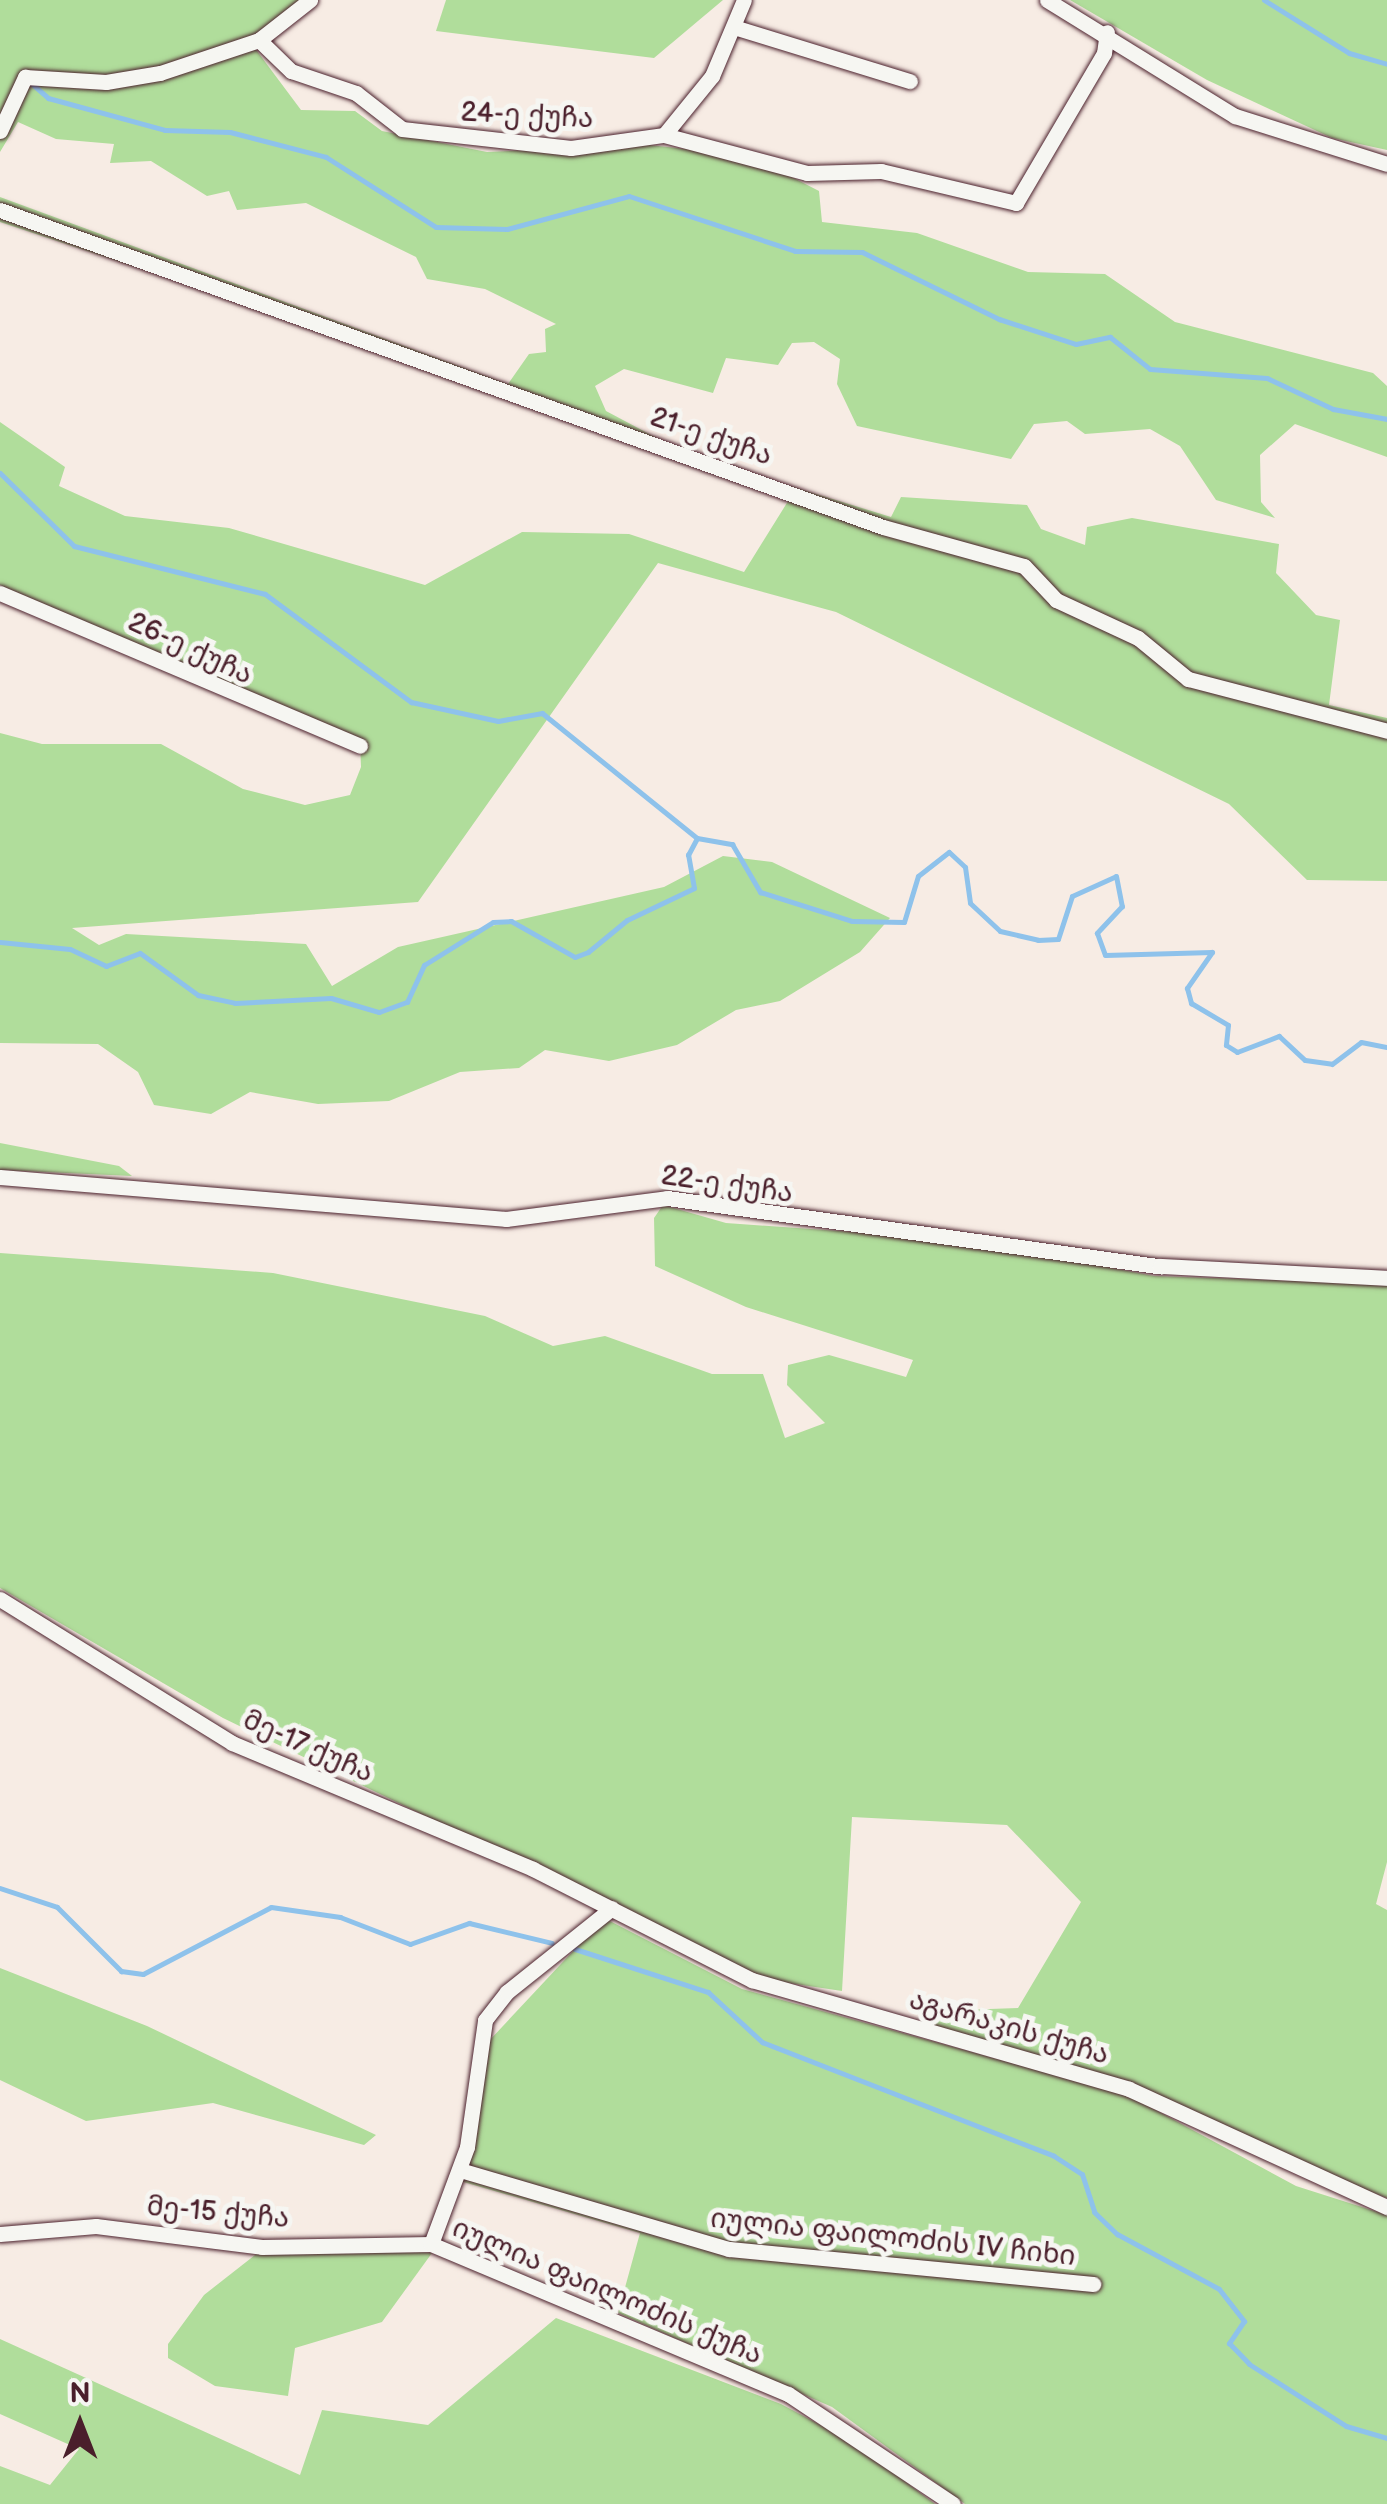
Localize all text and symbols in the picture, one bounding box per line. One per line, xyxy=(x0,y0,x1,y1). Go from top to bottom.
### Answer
street label: 24-ე ქუჩა xyxy=(460,96,594,136)
street label: 21-ე ქუჩა xyxy=(646,401,776,473)
street label: 26-ე ქუჩა xyxy=(122,606,258,692)
street label: 22-ე ქუჩა xyxy=(659,1159,795,1211)
street label: მე-17 ქუჩა xyxy=(237,1703,379,1791)
street label: აგარაკის ქუჩა xyxy=(905,1983,1113,2073)
street label: მე-15 ქუჩა xyxy=(145,2190,291,2236)
street label: იულია ფაილოძის IV ჩიხი xyxy=(709,2202,1077,2274)
street label: იულია ფაილოძის ქუჩა xyxy=(447,2211,767,2373)
north arrow xyxy=(30,2374,130,2474)
text: N xyxy=(69,2377,91,2410)

